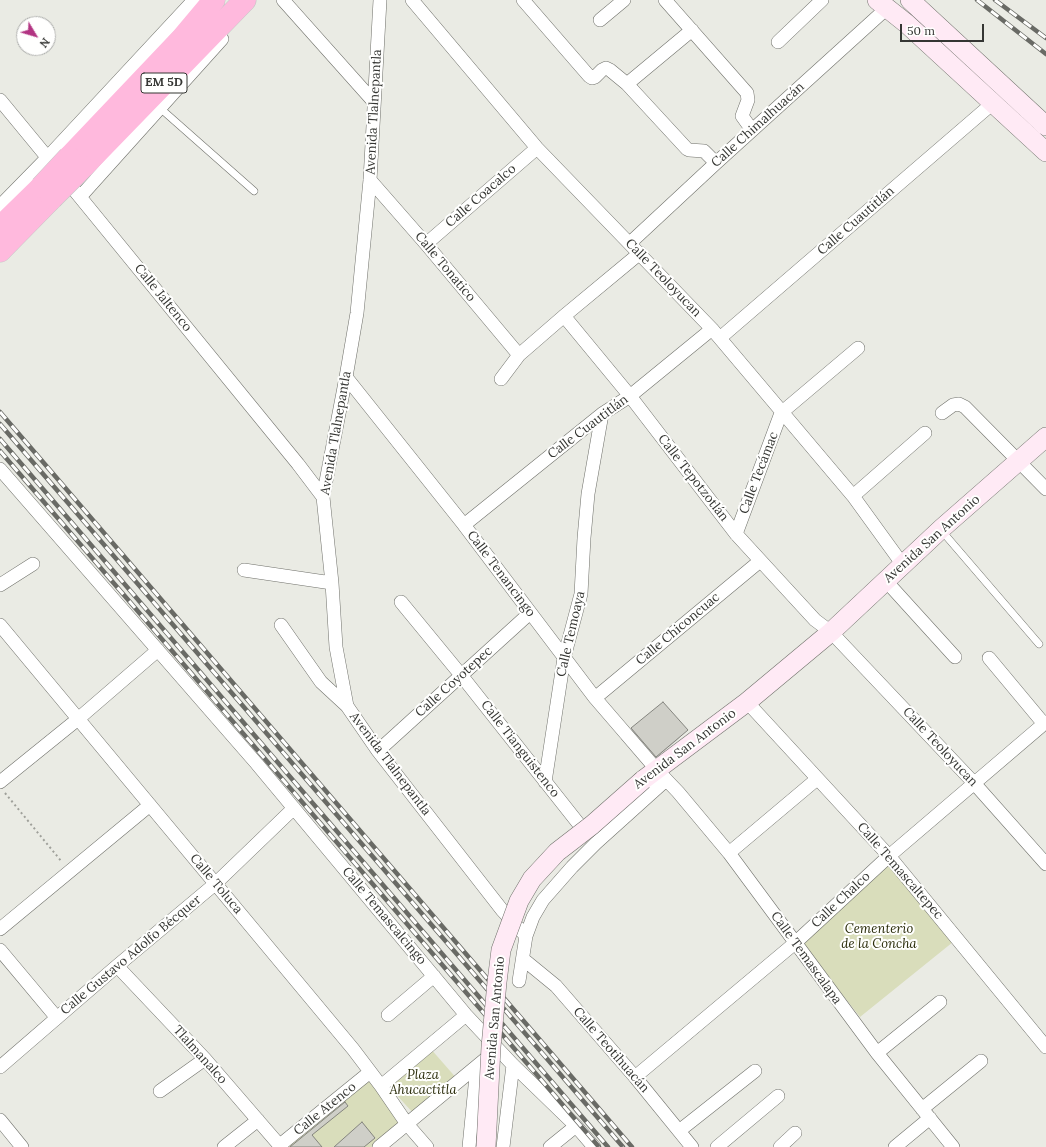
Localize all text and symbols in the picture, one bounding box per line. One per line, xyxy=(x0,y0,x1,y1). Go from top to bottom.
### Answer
north arrow xyxy=(16,16,56,56)
scale bar xyxy=(902,16,986,42)
text: 50 m xyxy=(907,23,935,38)
text: N xyxy=(37,35,53,50)
street label: Avenida Tlalnepantla xyxy=(363,49,385,175)
road number: EM 5D xyxy=(141,73,187,93)
street label: Calle Chimalhuacán xyxy=(708,79,808,171)
street label: Calle Coacalco xyxy=(443,161,519,231)
street label: Calle Cuautitlán xyxy=(814,183,898,259)
street label: Calle Tonatico xyxy=(411,229,479,305)
street label: Calle Teoloyucan xyxy=(622,236,704,320)
street label: Calle Jaltenco xyxy=(131,261,195,335)
street label: Avenida Tlalnepantla xyxy=(317,370,355,496)
street label: Calle Cuautitlán xyxy=(545,392,631,462)
street label: Calle Tecámac xyxy=(736,430,782,516)
street label: Calle Tepotzotlán xyxy=(654,432,732,524)
street label: Avenida San Antonio xyxy=(881,492,983,586)
street label: Calle Tenancingo xyxy=(464,528,538,620)
street label: Calle Chiconcuac xyxy=(633,589,723,669)
street label: Calle Temoaya xyxy=(554,590,588,678)
street label: Calle Coyotepec xyxy=(412,643,496,721)
street label: Calle Tianguistenco xyxy=(477,697,563,801)
street label: Calle Teoloyucan xyxy=(899,704,981,790)
street label: Avenida San Antonio xyxy=(631,705,739,793)
street label: Avenida Tlalnepantla xyxy=(346,709,434,819)
street label: Calle Temascaltepec xyxy=(854,819,946,923)
street label: Calle Toluca xyxy=(186,851,246,917)
street label: Calle Temascalcingo xyxy=(339,864,429,968)
street label: Calle Chalco xyxy=(808,869,874,931)
street label: Calle Gustavo Adolfo Bécquer xyxy=(58,892,204,1018)
street label: Calle Temascalapa xyxy=(767,909,845,1007)
park label: Cementerio de la Concha xyxy=(841,921,917,952)
street label: Avenida San Antonio xyxy=(482,956,508,1080)
street label: Calle Teotihuacán xyxy=(570,1004,652,1096)
street label: Tlalmanalco xyxy=(170,1023,230,1087)
park label: Plaza Ahucactitla xyxy=(389,1067,457,1098)
street label: Calle Atenco xyxy=(291,1079,359,1139)

